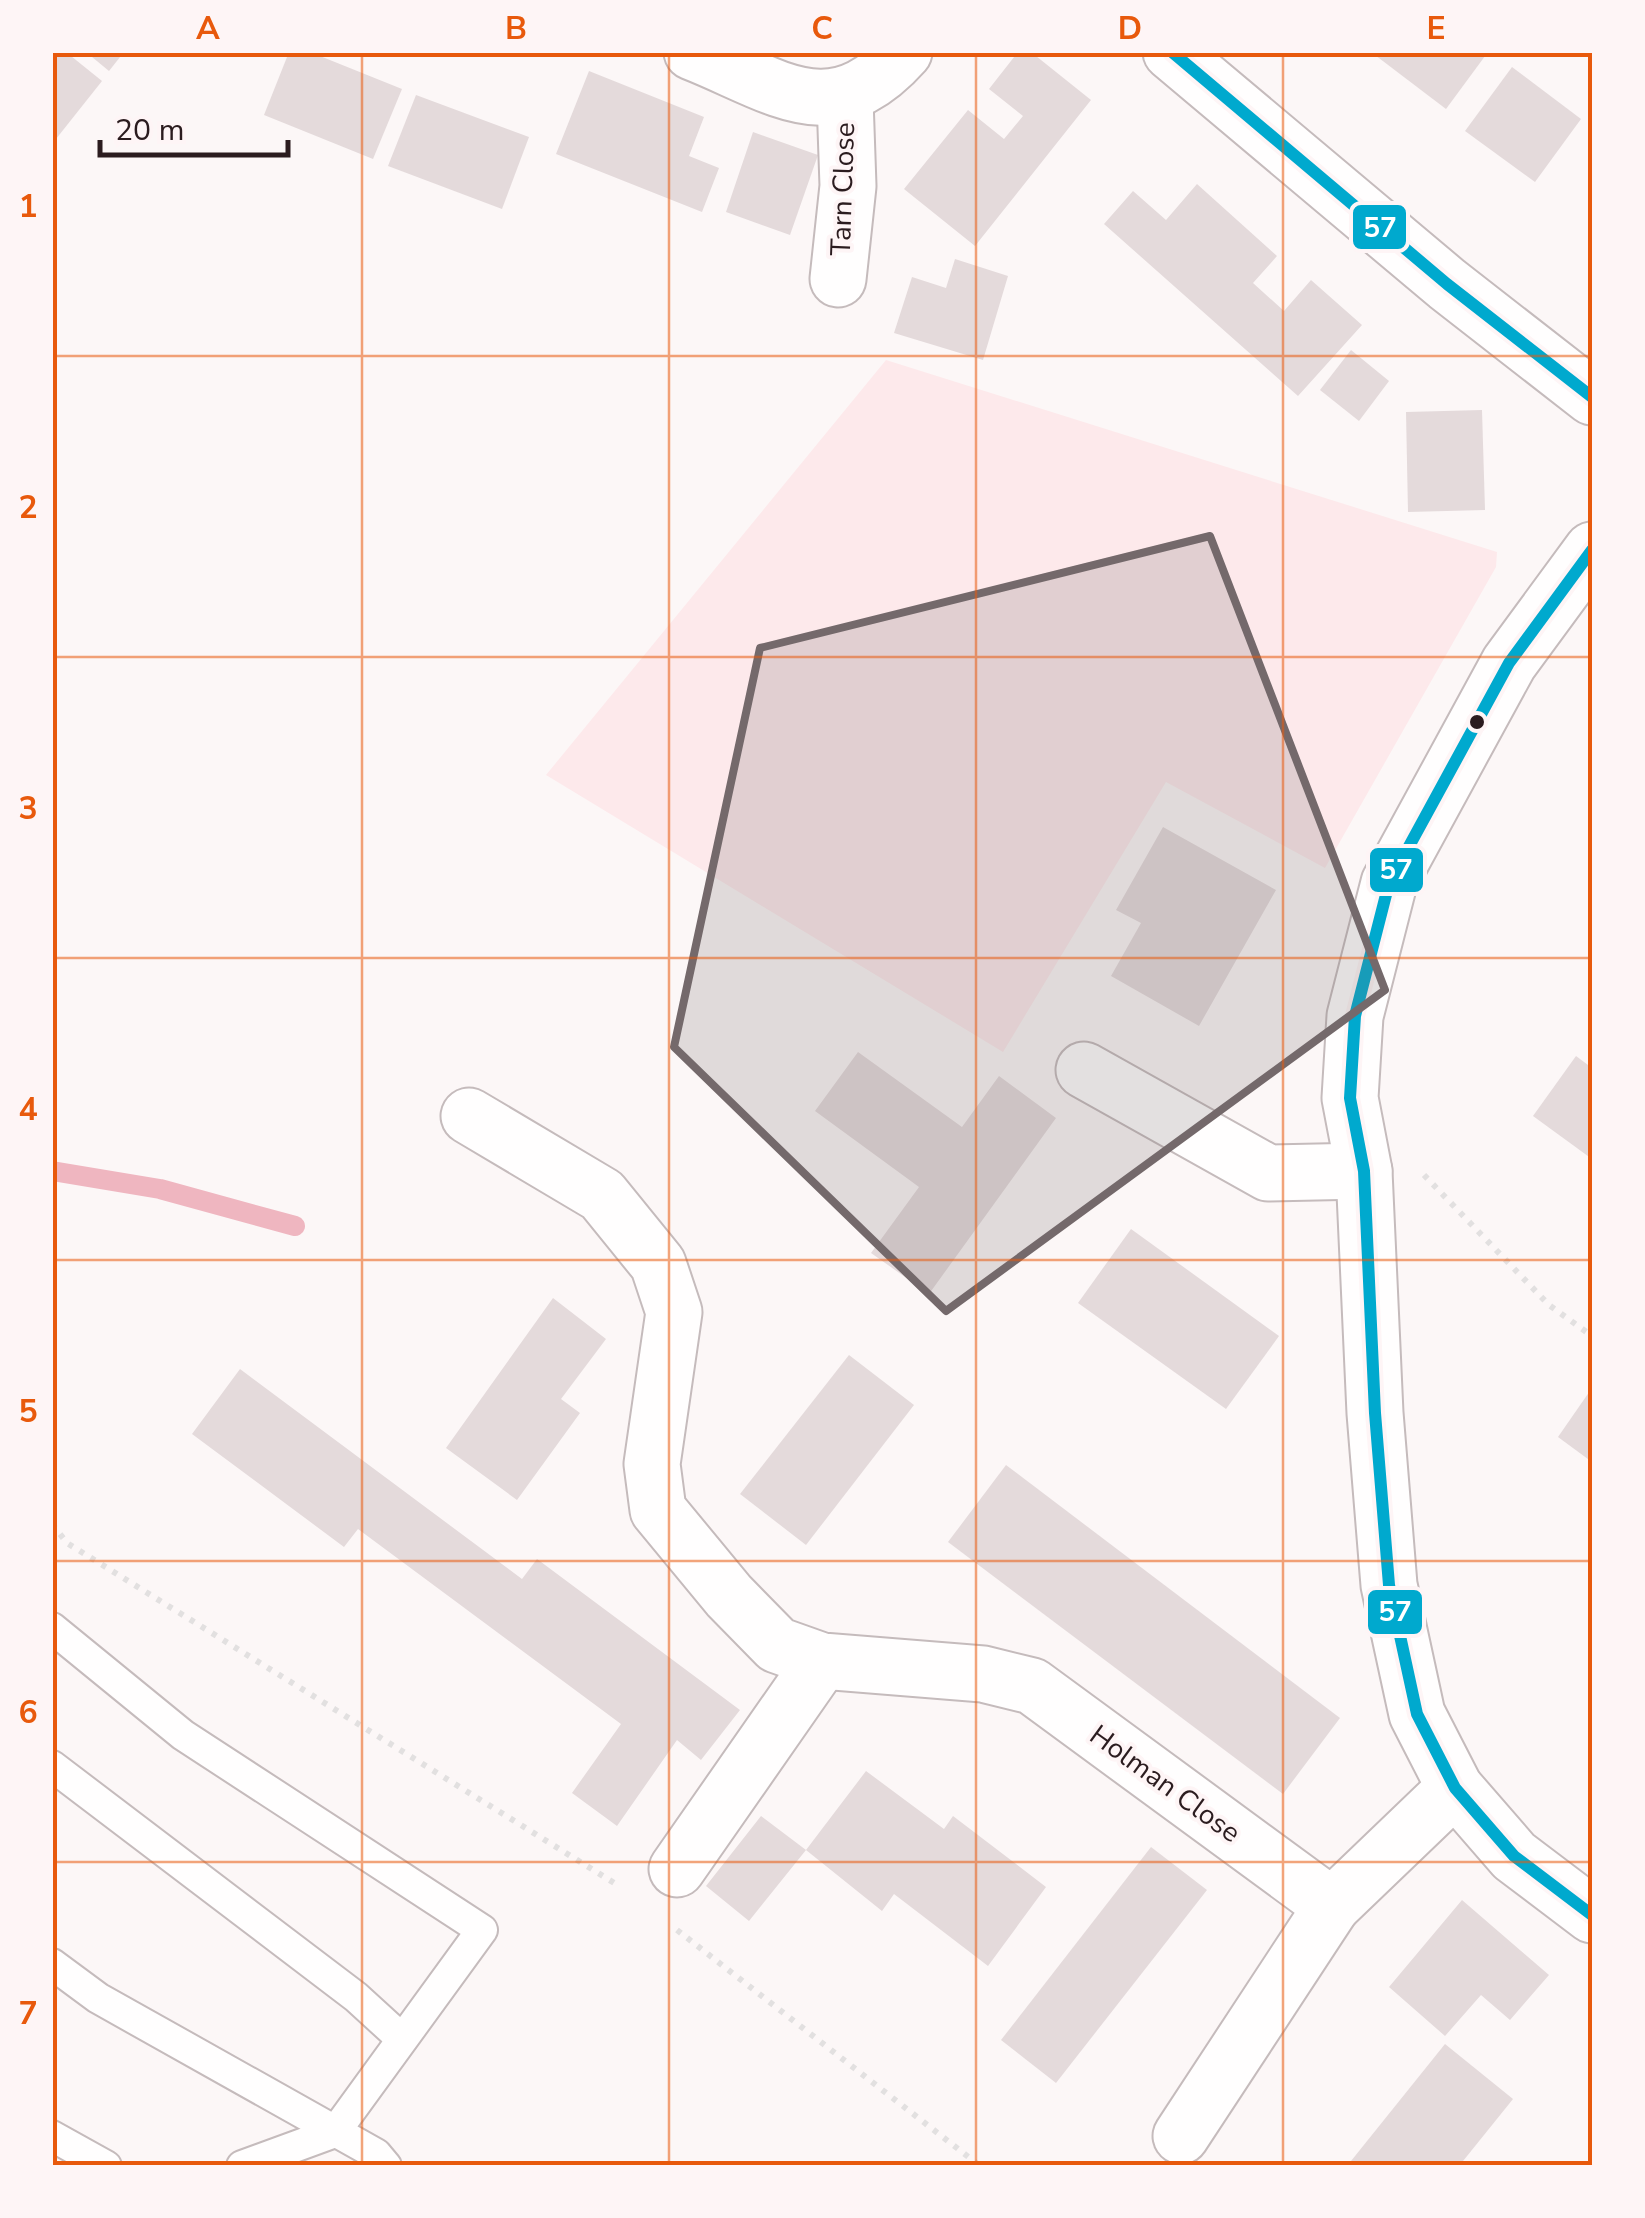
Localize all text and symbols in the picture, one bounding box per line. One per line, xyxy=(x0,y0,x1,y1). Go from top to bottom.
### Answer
text: A xyxy=(196,7,220,50)
text: B xyxy=(505,7,527,50)
text: C xyxy=(811,7,833,50)
text: D xyxy=(1118,7,1142,50)
text: E xyxy=(1426,7,1446,50)
scale bar xyxy=(100,95,288,157)
text: 20 m xyxy=(115,110,184,151)
street label: Tarn Close xyxy=(822,122,864,256)
text: 1 xyxy=(18,185,38,228)
line badge: 57 xyxy=(1351,203,1408,251)
text: 57 xyxy=(1363,209,1397,247)
text: 2 xyxy=(18,486,38,529)
unlabelled marker xyxy=(1467,712,1487,732)
text: 3 xyxy=(18,787,38,830)
line badge: 57 xyxy=(1368,846,1425,894)
text: 57 xyxy=(1379,851,1413,889)
text: 4 xyxy=(18,1088,38,1131)
text: 5 xyxy=(18,1390,38,1433)
line badge: 57 xyxy=(1366,1588,1424,1636)
text: 57 xyxy=(1378,1593,1412,1631)
text: 6 xyxy=(18,1691,38,1734)
street label: Holman Close xyxy=(1082,1716,1248,1852)
text: 7 xyxy=(18,1992,38,2035)

